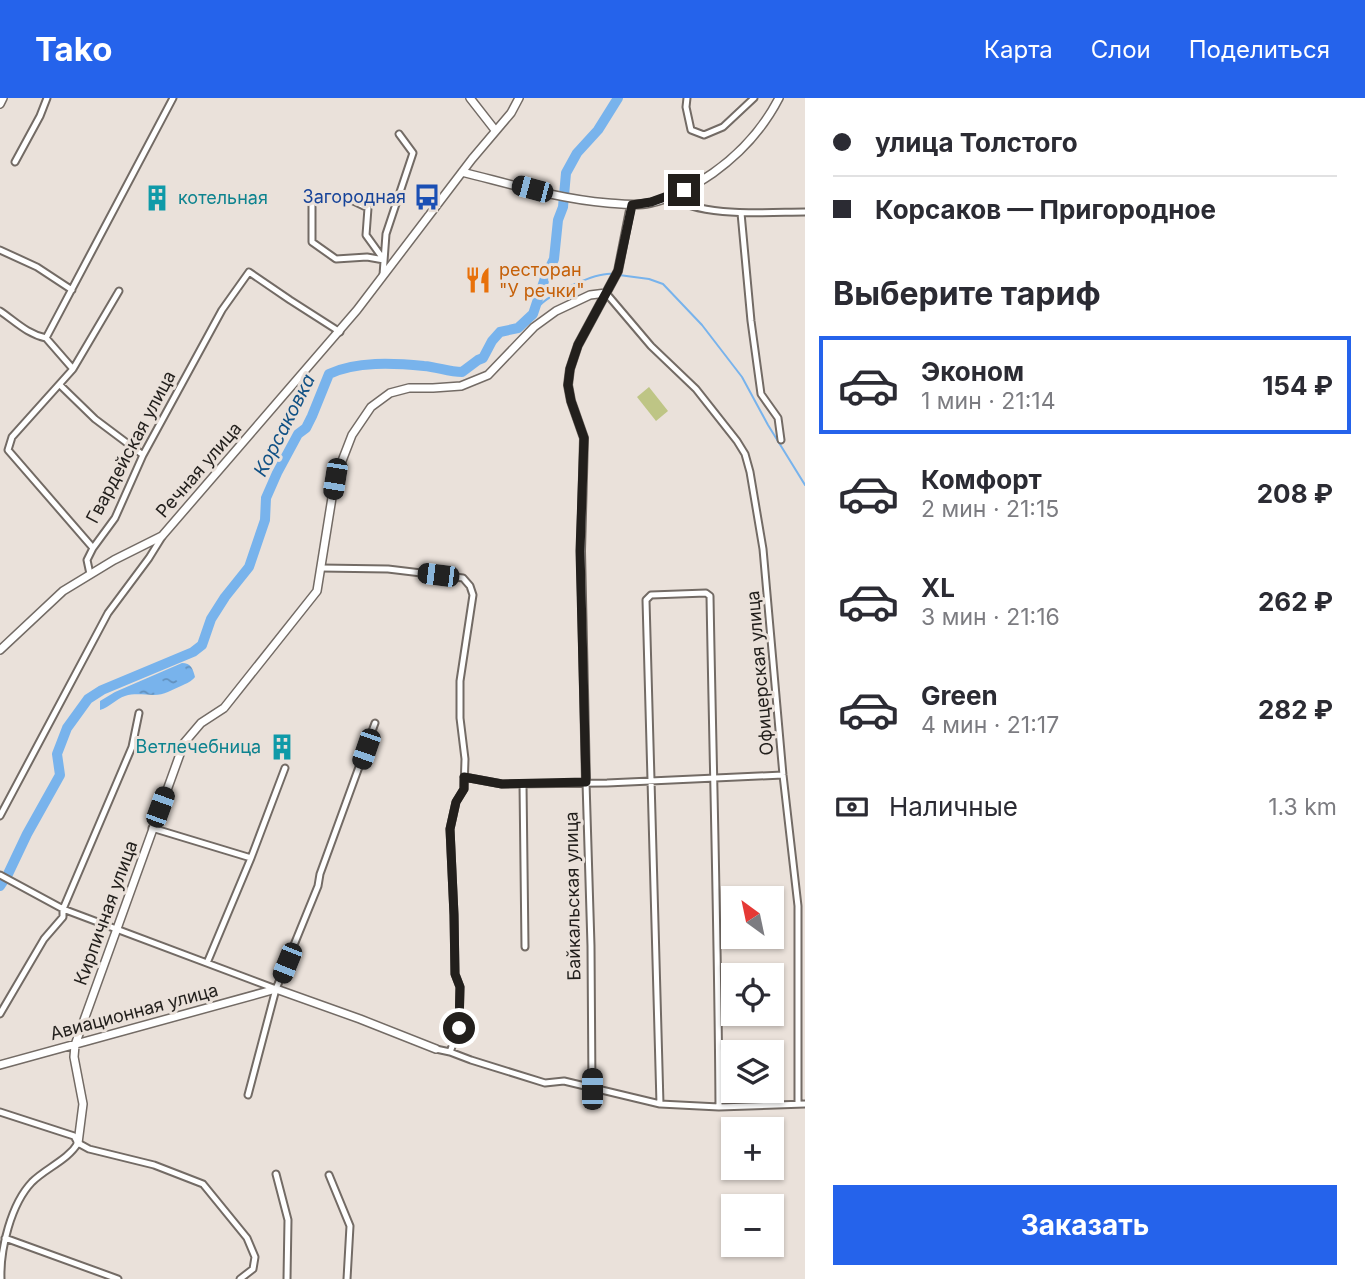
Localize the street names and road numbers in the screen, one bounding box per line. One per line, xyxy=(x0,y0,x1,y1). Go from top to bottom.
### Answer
street label: Гвардейская улица xyxy=(82,367,180,527)
street label: Речная улица xyxy=(152,418,246,522)
street label: Офицерская улица xyxy=(742,590,777,756)
street label: Байкальская улица xyxy=(561,811,584,981)
street label: Кирпичная улица xyxy=(70,838,141,988)
street label: Авиационная улица xyxy=(48,979,220,1044)

